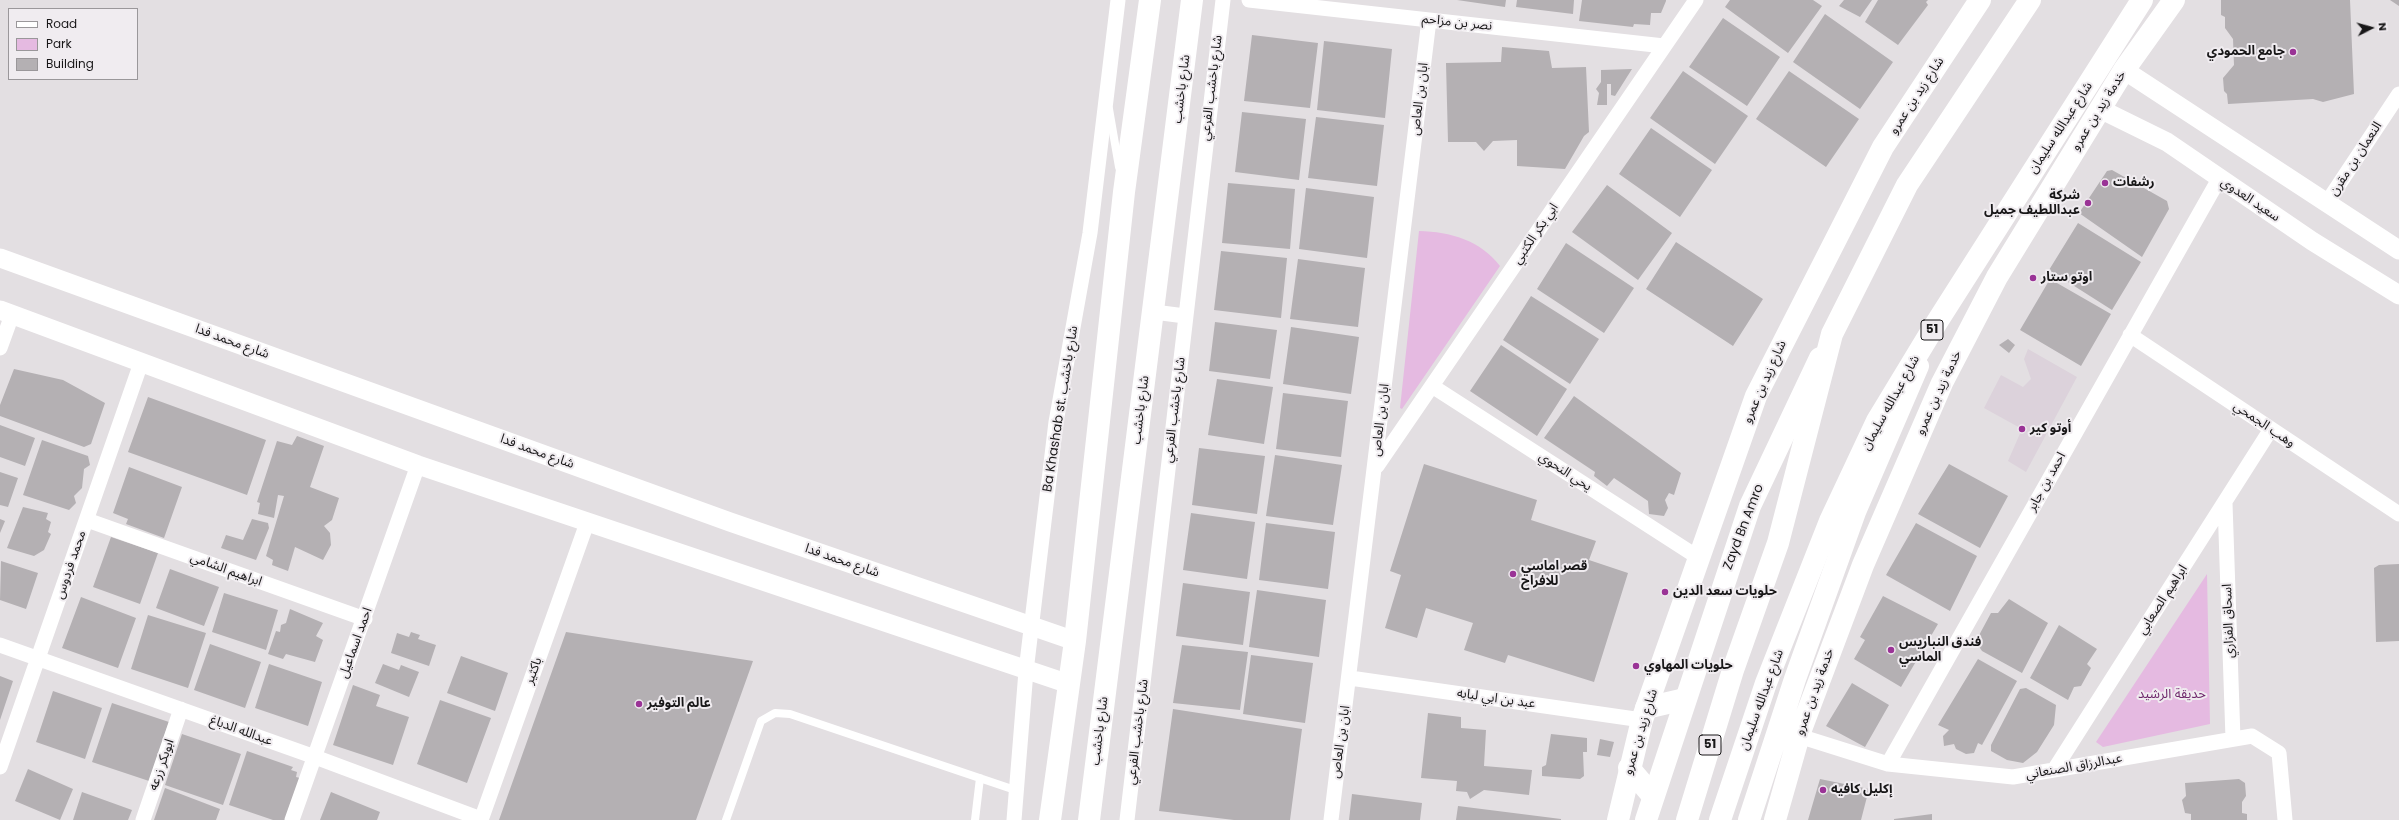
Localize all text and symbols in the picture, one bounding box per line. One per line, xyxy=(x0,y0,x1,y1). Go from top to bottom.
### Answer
legend xyxy=(8,8,138,80)
north arrow xyxy=(2351,8,2391,48)
street label: نصر بن مزاحم xyxy=(1421,12,1493,34)
text: Road xyxy=(46,15,77,32)
text: N xyxy=(2375,22,2391,32)
street label: شارع باخشب الفرعي xyxy=(1198,34,1226,142)
text: Park xyxy=(46,35,72,52)
place label: جامع الحمودي xyxy=(2207,44,2285,60)
marker: جامع الحمودي xyxy=(2288,47,2298,57)
street label: شارع باخشب xyxy=(1170,54,1194,124)
street label: شارع زيد بن عمرو xyxy=(1886,54,1948,138)
text: Building xyxy=(46,55,94,72)
street label: ابان بن العاص xyxy=(1408,62,1432,136)
street label: خدمة زيد بن عمرو xyxy=(2068,68,2130,154)
street label: شارع عبدالله سليمان xyxy=(2026,79,2096,177)
street label: النعمان بن مقرن xyxy=(2326,119,2386,199)
place label: رشفات xyxy=(2113,175,2155,191)
street label: سعيد العدوي xyxy=(2217,175,2283,225)
marker: رشفات xyxy=(2100,178,2110,188)
place label: شركة عبداللطيف جميل xyxy=(1984,188,2080,219)
marker: شركة عبداللطيف جميل xyxy=(2083,198,2093,208)
street label: ابي بكر الكتبي xyxy=(1510,200,1562,268)
place label: اوتو ستار xyxy=(2041,270,2092,286)
marker: اوتو ستار xyxy=(2028,273,2038,283)
road number: 51 xyxy=(1921,320,1943,340)
street label: شارع محمد فدا xyxy=(193,321,271,363)
street label: Ba Khashab st. شارع باخشب xyxy=(1040,325,1082,493)
street label: شارع زيد بن عمرو xyxy=(1740,338,1790,426)
street label: خدمة زيد بن عمرو xyxy=(1913,348,1965,438)
street label: شارع عبدالله سليمان xyxy=(1858,353,1924,453)
street label: شارع باخشب الفرعي xyxy=(1161,356,1189,464)
street label: شارع باخشب xyxy=(1129,375,1153,445)
street label: ابان بن العاص xyxy=(1369,383,1393,457)
street label: وهب الجمحي xyxy=(2230,399,2298,451)
place label: أوتو كير xyxy=(2030,421,2071,437)
marker: أوتو كير xyxy=(2017,424,2027,434)
street label: شارع محمد فدا xyxy=(498,431,576,473)
street label: يحي النحوي xyxy=(1535,449,1595,495)
street label: احمد بن جابر xyxy=(2024,450,2070,514)
street label: Zayd Bn Amro xyxy=(1721,482,1767,572)
street label: محمد فردوس xyxy=(52,529,90,601)
street label: شارع محمد فدا xyxy=(803,541,881,581)
street label: ابراهيم الشامي xyxy=(188,550,264,590)
place label: قصر اماسي للافراح xyxy=(1521,559,1587,590)
street label: ابراهيم الصعابي xyxy=(2135,562,2191,638)
marker: قصر اماسي للافراح xyxy=(1508,569,1518,579)
place label: حلويات سعد الدين xyxy=(1673,584,1777,600)
street label: اسحاق الفزاري xyxy=(2220,584,2238,658)
marker: حلويات سعد الدين xyxy=(1660,587,1670,597)
street label: احمد اسماعيل xyxy=(336,606,376,680)
place label: فندق النباريس الماسي xyxy=(1899,635,1981,666)
marker: فندق النباريس الماسي xyxy=(1886,645,1896,655)
street label: خدمة زيد بن عمرو xyxy=(1792,646,1838,738)
street label: شارع عبدالله سليمان xyxy=(1737,648,1787,752)
street label: باكثير xyxy=(522,655,546,687)
place label: حلويات المهاوي xyxy=(1644,658,1733,674)
marker: حلويات المهاوي xyxy=(1631,661,1641,671)
street label: شارع باخشب الفرعي xyxy=(1124,678,1152,786)
street label: عبد بن ابي لبابه xyxy=(1456,686,1536,712)
street label: شارع زيد بن عمرو xyxy=(1621,687,1661,777)
park label: حديقة الرشيد xyxy=(2138,687,2206,703)
place label: عالم التوفير xyxy=(647,696,711,712)
street label: شارع باخشب xyxy=(1088,696,1112,766)
marker: عالم التوفير xyxy=(634,699,644,709)
street label: ابان بن العاص xyxy=(1328,705,1354,779)
street label: عبدالله الدباغ xyxy=(208,712,274,750)
road number: 51 xyxy=(1699,735,1721,755)
street label: ابوبكر زرعه xyxy=(146,737,178,793)
street label: عبدالرزاق الصنعاني xyxy=(2025,751,2123,783)
place label: إكليل كافيه xyxy=(1831,782,1892,798)
marker: إكليل كافيه xyxy=(1818,785,1828,795)

